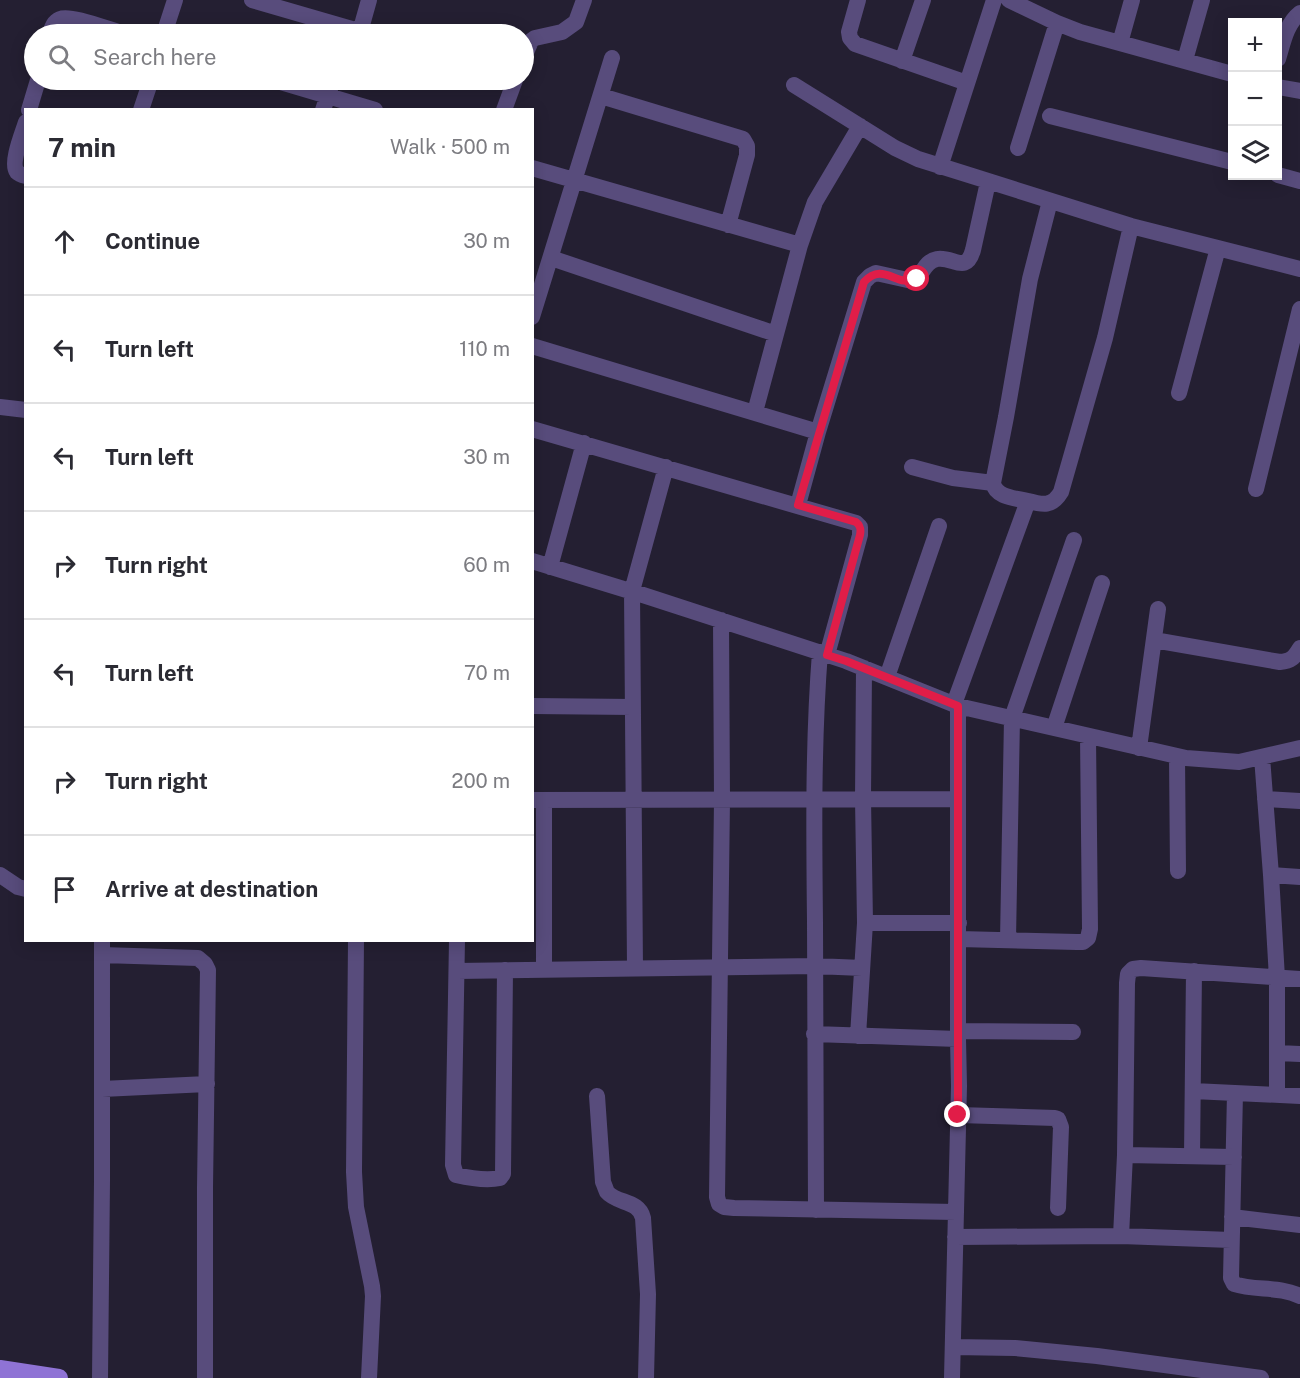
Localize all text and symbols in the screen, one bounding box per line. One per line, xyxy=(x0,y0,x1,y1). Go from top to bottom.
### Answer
map controls xyxy=(1228,18,1282,180)
button: + xyxy=(1228,18,1282,72)
search box xyxy=(24,24,534,90)
icon: search xyxy=(45,41,78,74)
text: Search here xyxy=(93,44,217,70)
button: − xyxy=(1228,72,1282,126)
button: layers xyxy=(1228,126,1282,180)
text: 7 min xyxy=(48,132,116,163)
text: Walk · 500 m xyxy=(390,135,510,159)
icon: ahead xyxy=(48,225,81,258)
text: Continue xyxy=(105,228,200,254)
text: 30 m xyxy=(463,229,510,253)
route start xyxy=(903,265,929,291)
icon: left xyxy=(48,333,81,366)
text: Turn left xyxy=(105,336,194,362)
text: 110 m xyxy=(459,337,510,361)
icon: left xyxy=(48,441,81,474)
text: Turn left xyxy=(105,444,194,470)
text: 30 m xyxy=(463,445,510,469)
icon: right xyxy=(48,549,81,582)
text: Turn right xyxy=(105,552,208,578)
text: 60 m xyxy=(463,553,510,577)
icon: left xyxy=(48,657,81,690)
text: Turn left xyxy=(105,660,194,686)
text: 70 m xyxy=(464,661,510,685)
icon: right xyxy=(48,765,81,798)
text: Turn right xyxy=(105,768,208,794)
text: 200 m xyxy=(452,769,510,793)
icon: arrive xyxy=(48,873,81,906)
text: Arrive at destination xyxy=(105,876,318,902)
route end xyxy=(944,1101,970,1127)

